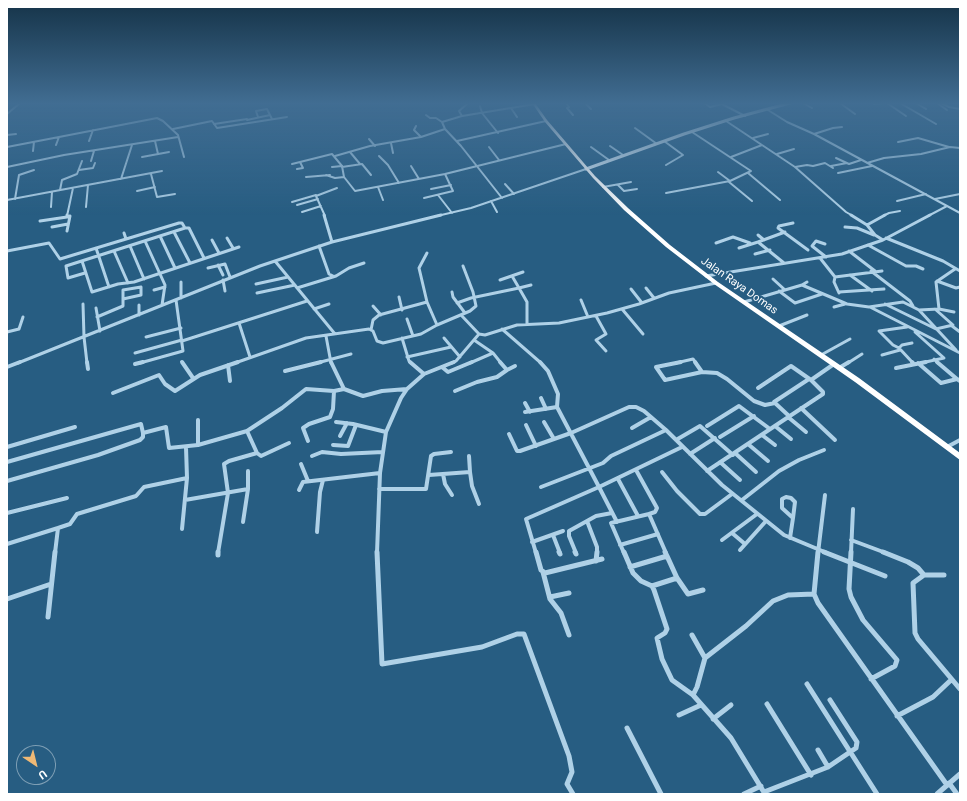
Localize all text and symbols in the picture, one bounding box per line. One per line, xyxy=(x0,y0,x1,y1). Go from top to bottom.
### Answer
street label: Jalan Raya Domas xyxy=(698,255,780,317)
north arrow xyxy=(16,745,56,785)
text: U xyxy=(36,767,49,782)

